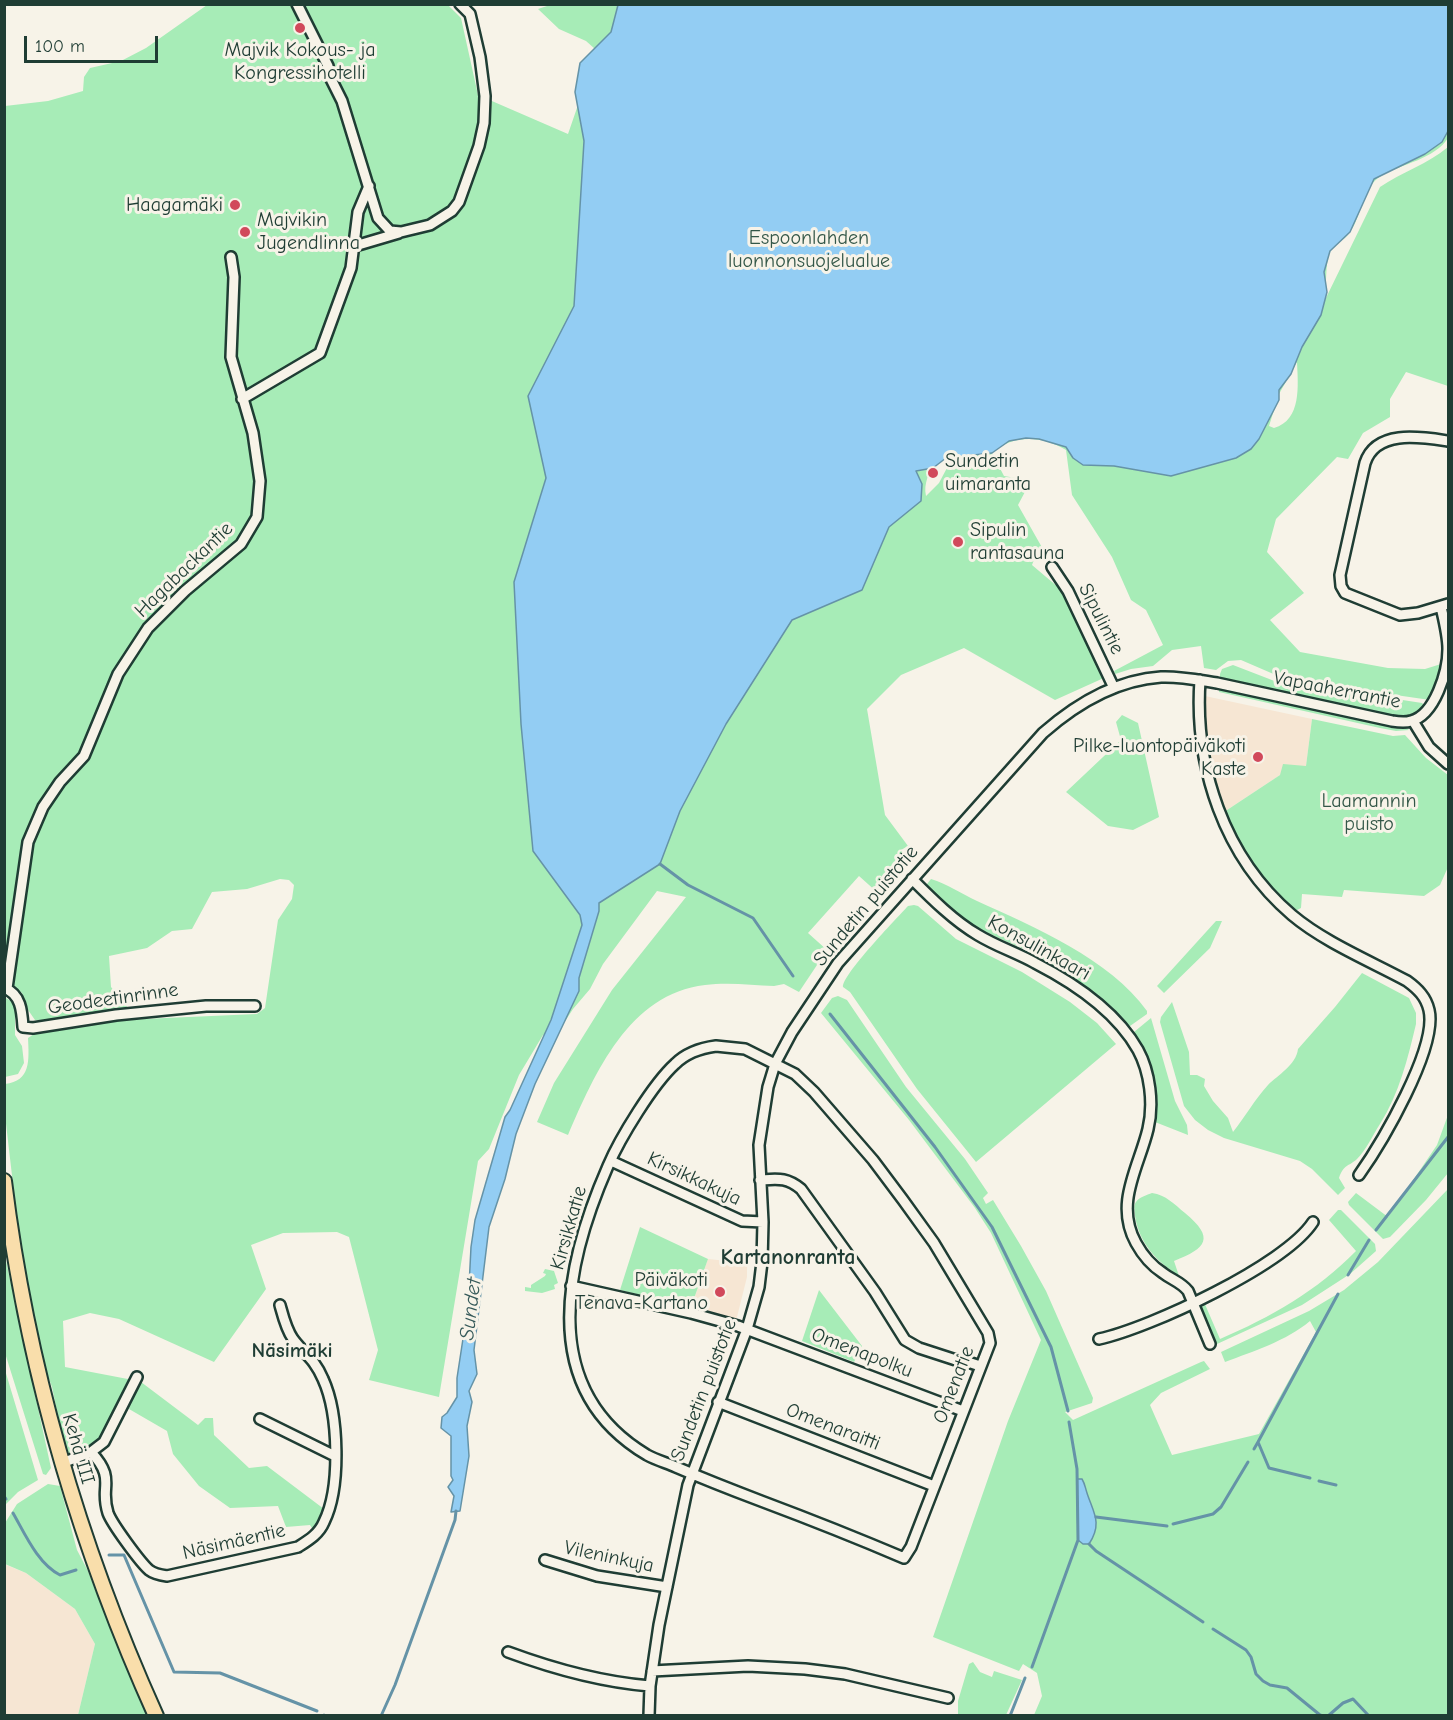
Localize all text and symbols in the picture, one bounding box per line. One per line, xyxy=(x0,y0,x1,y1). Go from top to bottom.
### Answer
marker: Majvik Kokous- ja Kongressihotelli xyxy=(293,21,307,35)
scale bar xyxy=(27,24,160,62)
text: 100 m xyxy=(35,36,85,57)
place label: Majvik Kokous- ja Kongressihotelli xyxy=(225,38,375,85)
place label: Haagamäki xyxy=(126,193,223,217)
marker: Haagamäki xyxy=(228,198,242,212)
place label: Majvikin Jugendlinna xyxy=(257,208,360,255)
marker: Majvikin Jugendlinna xyxy=(238,225,252,239)
park label: Espoonlahden luonnonsuojelualue xyxy=(728,226,890,273)
place label: Sundetin uimaranta xyxy=(945,449,1031,496)
marker: Sundetin uimaranta xyxy=(926,466,940,480)
street label: Hagabackantie xyxy=(130,517,238,623)
place label: Sipulin rantasauna xyxy=(970,518,1065,565)
marker: Sipulin rantasauna xyxy=(951,535,965,549)
street label: Sipulintie xyxy=(1073,579,1129,659)
street label: Vapaaherrantie xyxy=(1271,666,1403,714)
place label: Pilke-luontopäiväkoti Kaste xyxy=(1073,734,1246,781)
marker: Pilke-luontopäiväkoti Kaste xyxy=(1251,750,1265,764)
park label: Laamannin puisto xyxy=(1322,789,1416,836)
street label: Sundetin puistotie xyxy=(808,841,924,971)
street label: Konsulinkaari xyxy=(983,910,1095,986)
street label: Geodeetinrinne xyxy=(46,978,180,1020)
street label: Kirsikkakuja xyxy=(643,1147,745,1211)
street label: Kirsikkatie xyxy=(546,1183,592,1273)
district label: Kartanonranta xyxy=(721,1245,855,1271)
place label: Päiväkoti Tenava-Kartano xyxy=(575,1268,708,1315)
water label: Sundet xyxy=(455,1276,487,1342)
marker: Päiväkoti Tenava-Kartano xyxy=(713,1285,727,1299)
street label: Sundetin puistotie xyxy=(666,1315,742,1465)
street label: Omenapolku xyxy=(808,1323,916,1383)
district label: Näsimäki xyxy=(251,1338,333,1364)
street label: Omenatie xyxy=(928,1343,980,1427)
street label: Omenaraitti xyxy=(782,1398,884,1456)
street label: Kehä III xyxy=(56,1411,100,1487)
street label: Näsimäentie xyxy=(180,1519,288,1565)
street label: Vileninkuja xyxy=(562,1536,656,1578)

